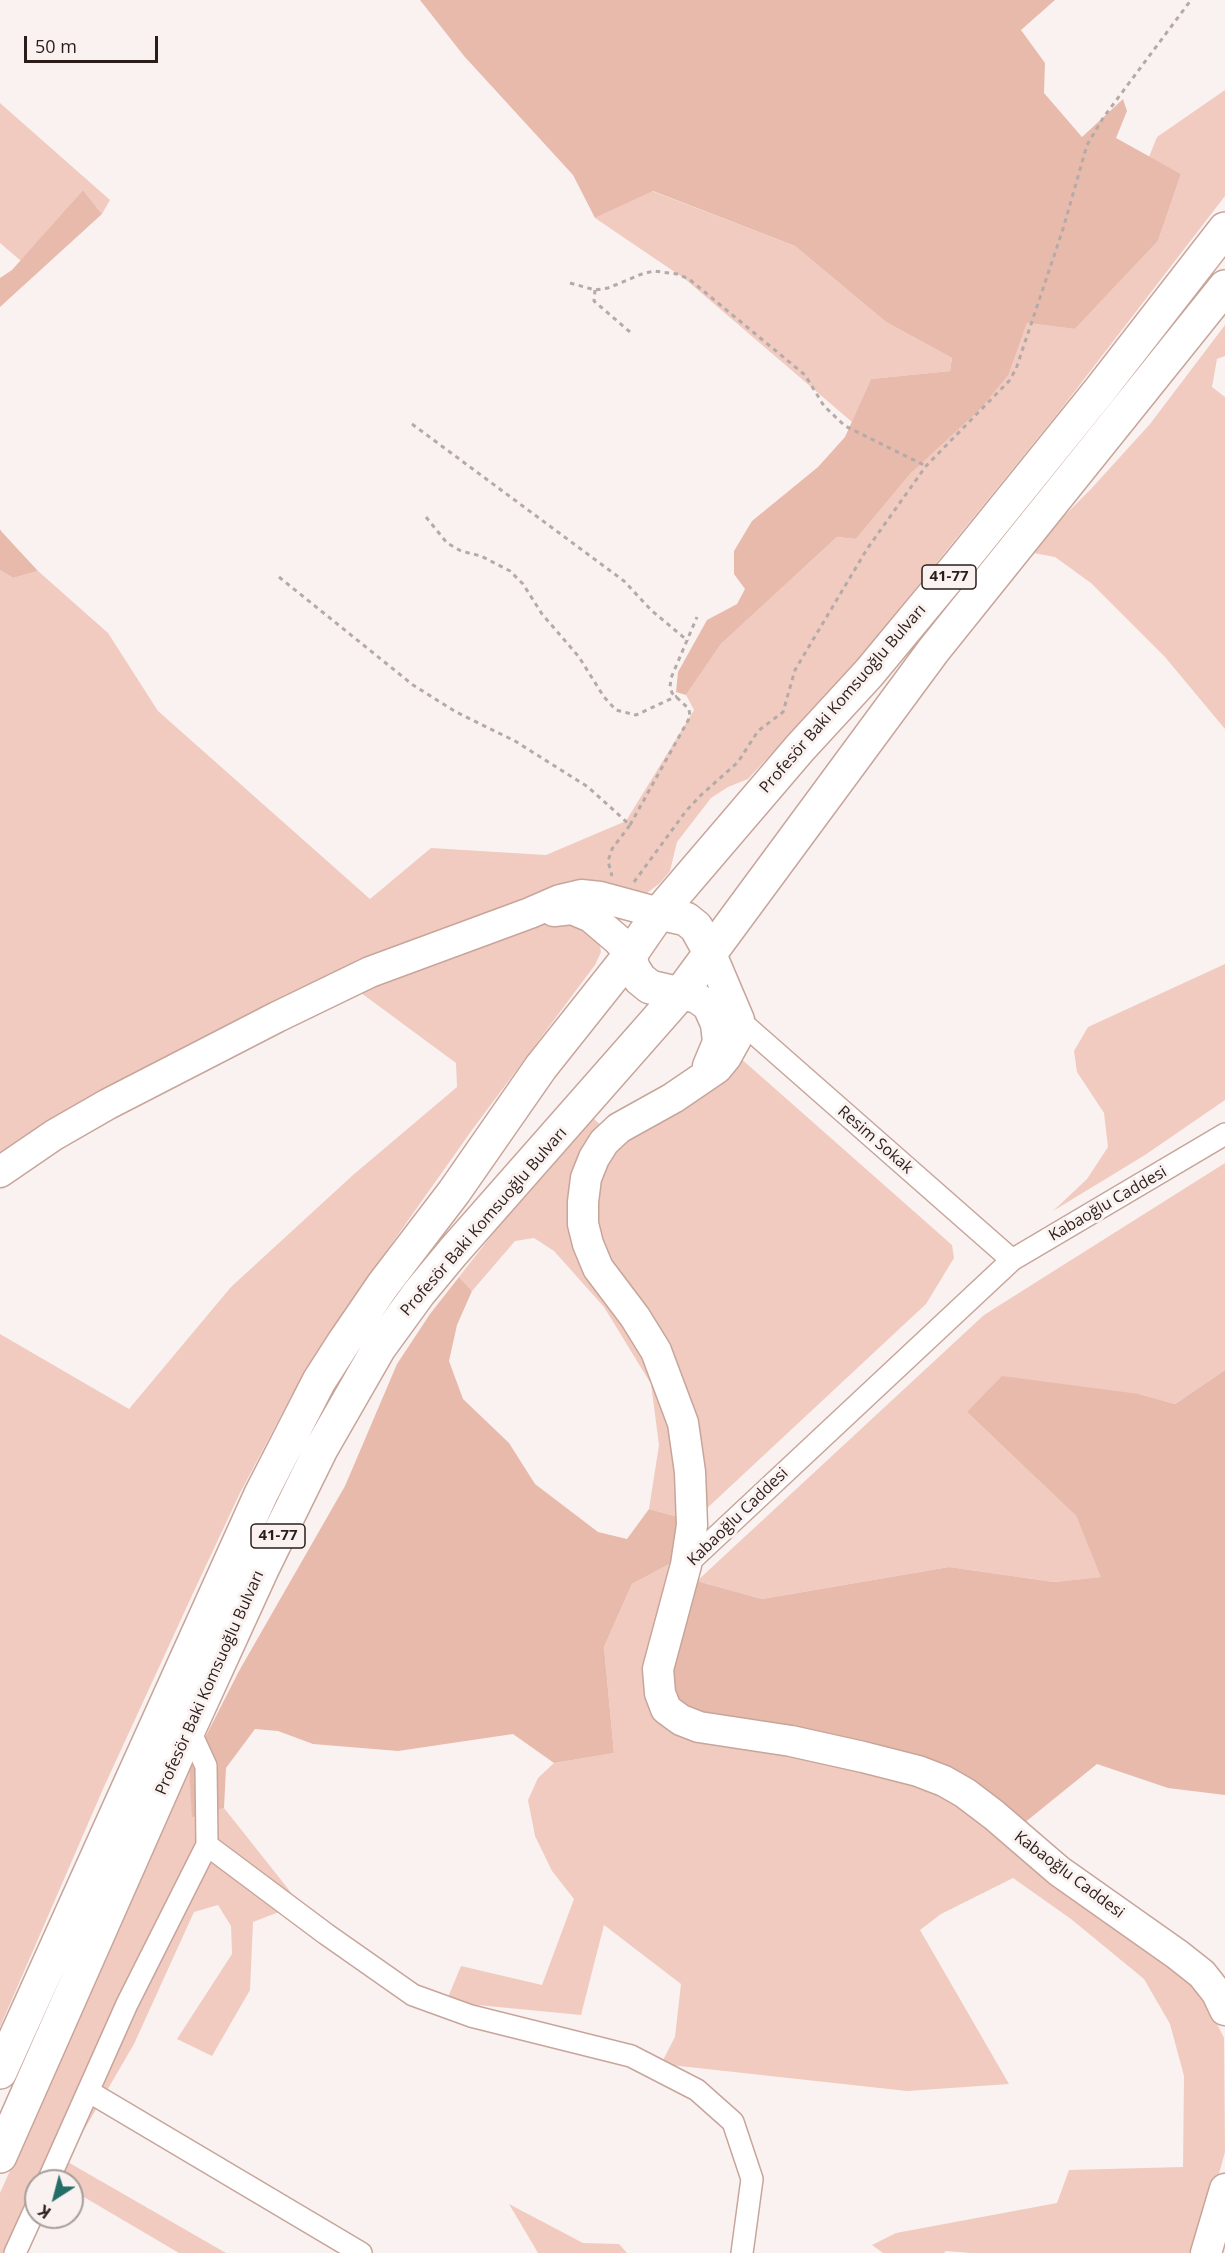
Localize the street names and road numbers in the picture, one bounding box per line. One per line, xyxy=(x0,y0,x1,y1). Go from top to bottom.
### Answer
road number: 41-77 xyxy=(922,565,976,589)
street label: Profesör Baki Komsuoğlu Bulvarı xyxy=(756,601,930,797)
street label: Resim Sokak xyxy=(833,1102,917,1178)
street label: Profesör Baki Komsuoğlu Bulvarı xyxy=(397,1124,571,1320)
street label: Kabaoğlu Caddesi xyxy=(1046,1162,1170,1246)
street label: Kabaoğlu Caddesi xyxy=(684,1464,792,1570)
road number: 41-77 xyxy=(251,1524,305,1548)
street label: Profesör Baki Komsuoğlu Bulvarı xyxy=(152,1568,268,1798)
street label: Kabaoğlu Caddesi xyxy=(1010,1827,1128,1923)

